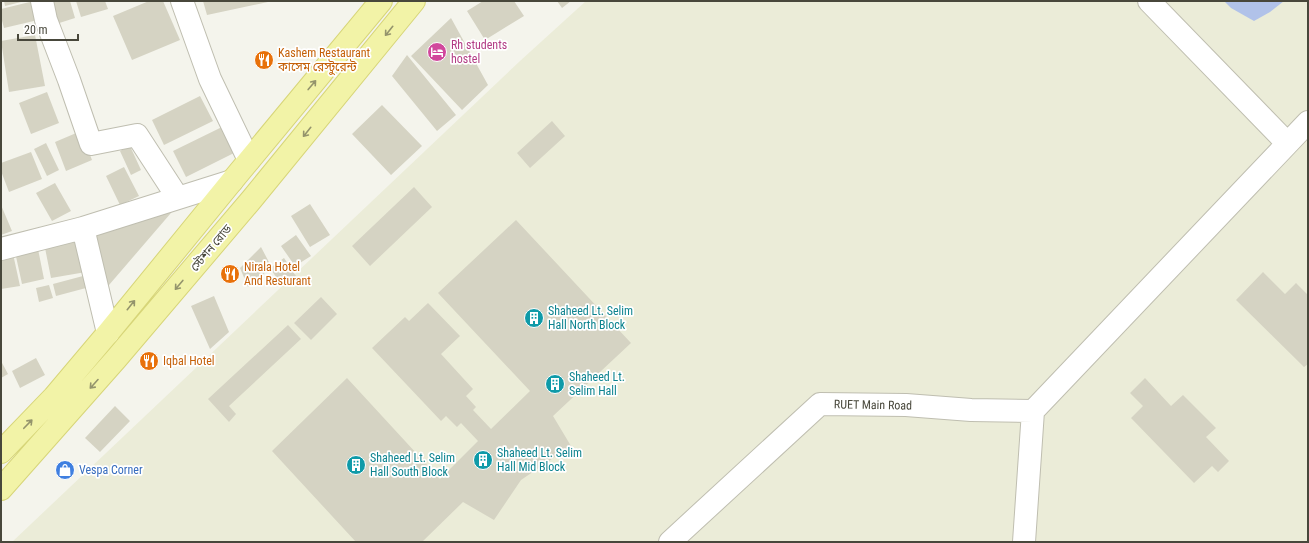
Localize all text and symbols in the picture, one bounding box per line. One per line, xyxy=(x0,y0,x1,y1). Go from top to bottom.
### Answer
scale bar xyxy=(18,16,78,42)
text: 20 m xyxy=(24,23,48,37)
one-way arrow xyxy=(385,26,394,37)
place label: Rh students hostel xyxy=(451,38,507,66)
hotel icon: Rh students hostel xyxy=(426,41,448,63)
place label: Kashem Restaurant কাসেম রেস্টুরেন্ট xyxy=(277,46,371,76)
restaurant icon: Kashem Restaurant কাসেম রেস্টুরেন্ট xyxy=(253,49,275,71)
one-way arrow xyxy=(307,80,316,91)
one-way arrow xyxy=(303,126,312,137)
street label: স্টেশন রোড xyxy=(187,221,235,274)
place label: Nirala Hotel And Resturant xyxy=(244,260,311,288)
restaurant icon: Nirala Hotel And Resturant xyxy=(219,263,241,285)
one-way arrow xyxy=(174,280,183,291)
one-way arrow xyxy=(127,299,136,310)
place label: Shaheed Lt. Selim Hall North Block xyxy=(548,304,633,332)
building icon: Shaheed Lt. Selim Hall North Block xyxy=(523,307,545,329)
restaurant icon: Iqbal Hotel xyxy=(138,350,160,372)
place label: Iqbal Hotel xyxy=(163,354,215,368)
place label: Shaheed Lt. Selim Hall xyxy=(569,370,625,398)
building icon: Shaheed Lt. Selim Hall xyxy=(544,373,566,395)
one-way arrow xyxy=(89,379,99,389)
street label: RUET Main Road xyxy=(834,397,912,413)
one-way arrow xyxy=(23,419,33,429)
place label: Shaheed Lt. Selim Hall Mid Block xyxy=(497,446,582,474)
building icon: Shaheed Lt. Selim Hall Mid Block xyxy=(472,449,494,471)
place label: Shaheed Lt. Selim Hall South Block xyxy=(370,451,455,479)
building icon: Shaheed Lt. Selim Hall South Block xyxy=(345,454,367,476)
shop icon: Vespa Corner xyxy=(54,459,76,481)
place label: Vespa Corner xyxy=(79,463,143,477)

